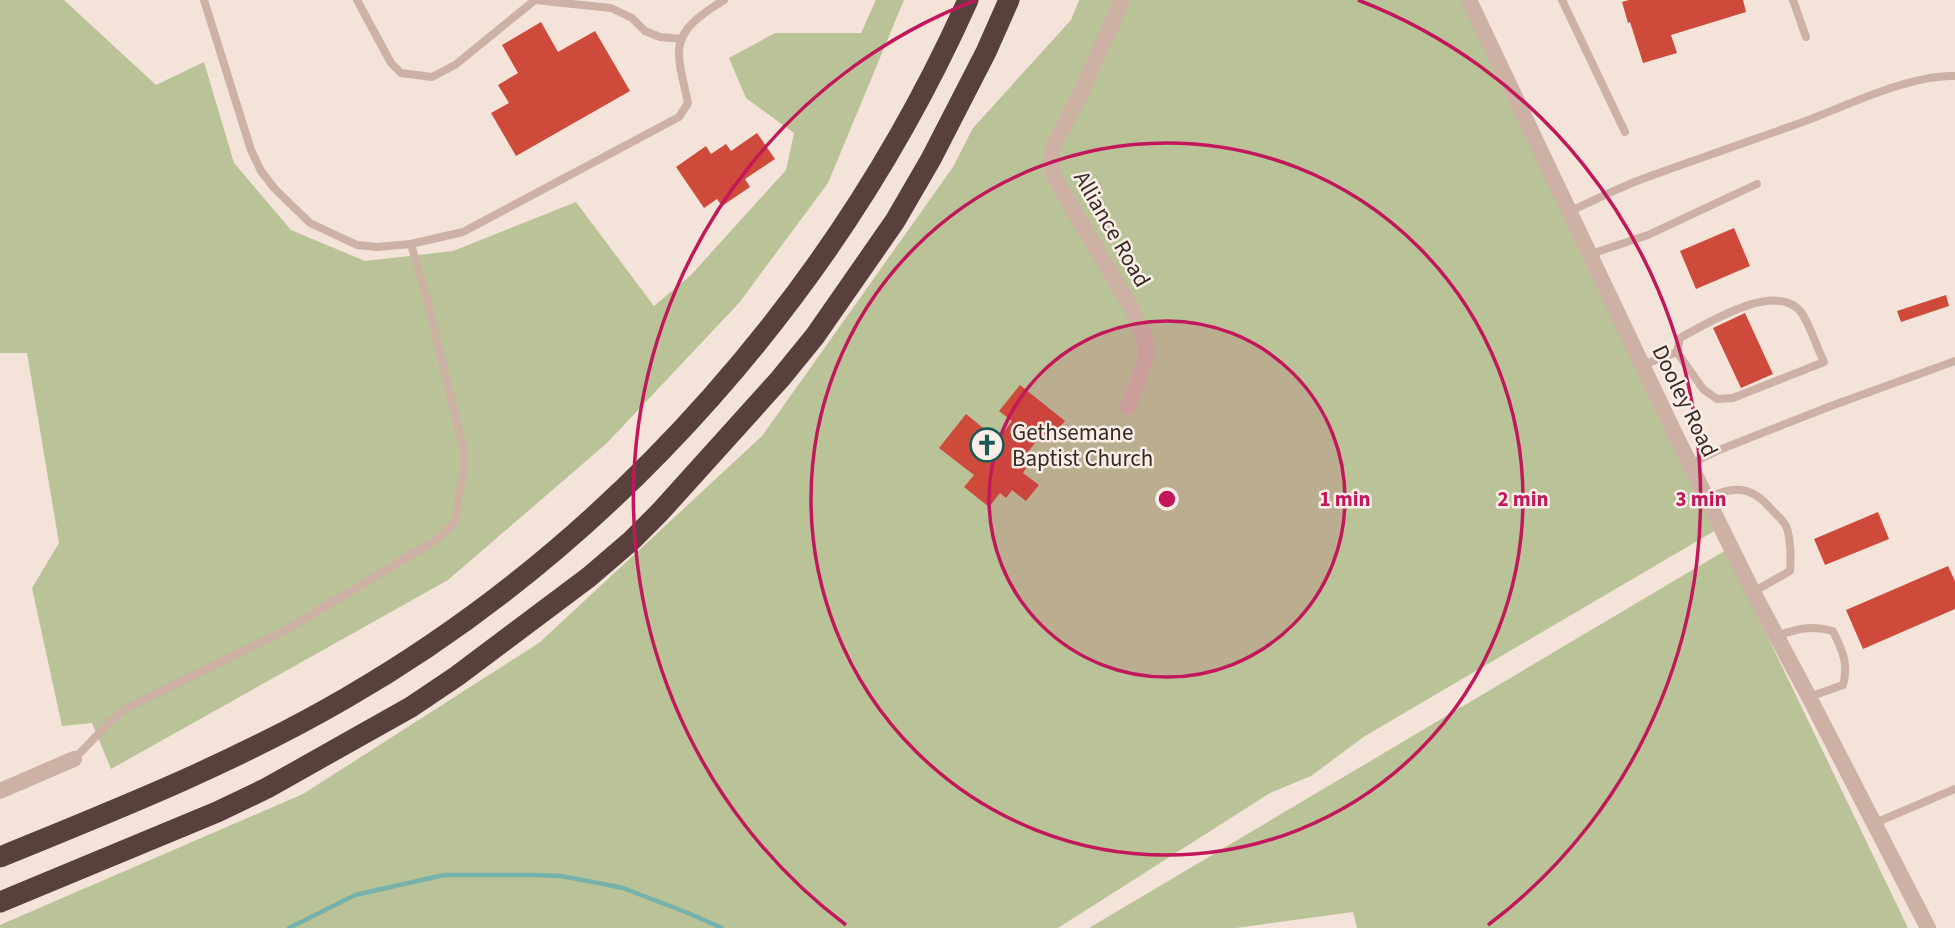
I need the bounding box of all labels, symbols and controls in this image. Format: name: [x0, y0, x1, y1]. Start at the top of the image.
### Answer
street label: Alliance Road: [1065, 165, 1159, 293]
street label: Dooley Road: [1644, 339, 1726, 463]
place label: Gethsemane Baptist Church: [1012, 416, 1153, 475]
church icon: Gethsemane Baptist Church: [968, 426, 1006, 464]
text: 1 min: [1319, 484, 1371, 514]
text: 2 min: [1497, 484, 1549, 514]
text: 3 min: [1675, 484, 1727, 514]
centre of rings: [1155, 487, 1179, 511]

